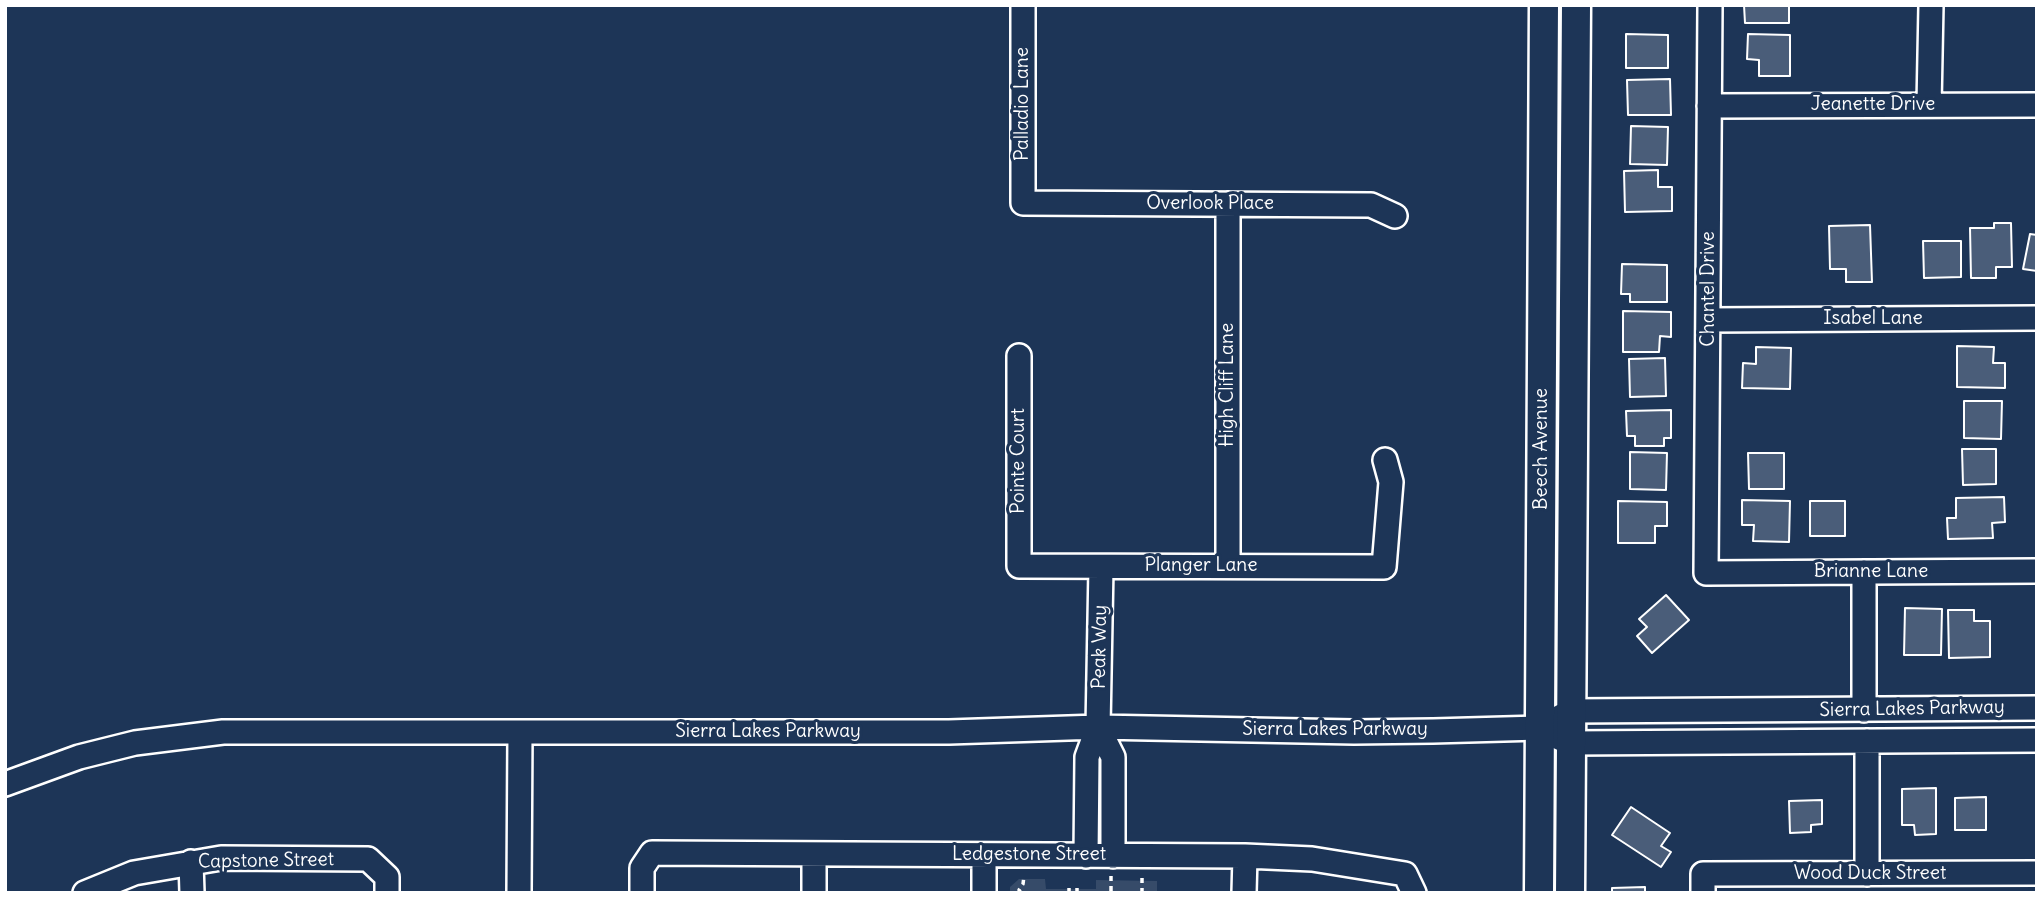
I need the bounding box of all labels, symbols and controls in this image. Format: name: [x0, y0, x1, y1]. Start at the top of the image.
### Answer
street label: Palladio Lane: [1012, 47, 1034, 161]
street label: Jeanette Drive: [1811, 94, 1935, 116]
street label: Overlook Place: [1146, 193, 1274, 215]
street label: Chantel Drive: [1698, 231, 1720, 347]
street label: Isabel Lane: [1823, 308, 1923, 330]
street label: High Cliff Lane: [1217, 323, 1239, 447]
street label: Beech Avenue: [1531, 388, 1553, 510]
street label: Pointe Court: [1008, 408, 1030, 514]
street label: Planger Lane: [1145, 555, 1257, 577]
street label: Brianne Lane: [1814, 561, 1928, 583]
street label: Peak Way: [1088, 605, 1112, 689]
street label: Sierra Lakes Parkway: [1819, 696, 2005, 722]
street label: Sierra Lakes Parkway: [1242, 719, 1428, 741]
street label: Sierra Lakes Parkway: [675, 721, 861, 743]
street label: Ledgestone Street: [952, 844, 1106, 866]
street label: Capstone Street: [198, 848, 334, 874]
street label: Wood Duck Street: [1794, 863, 1946, 885]

